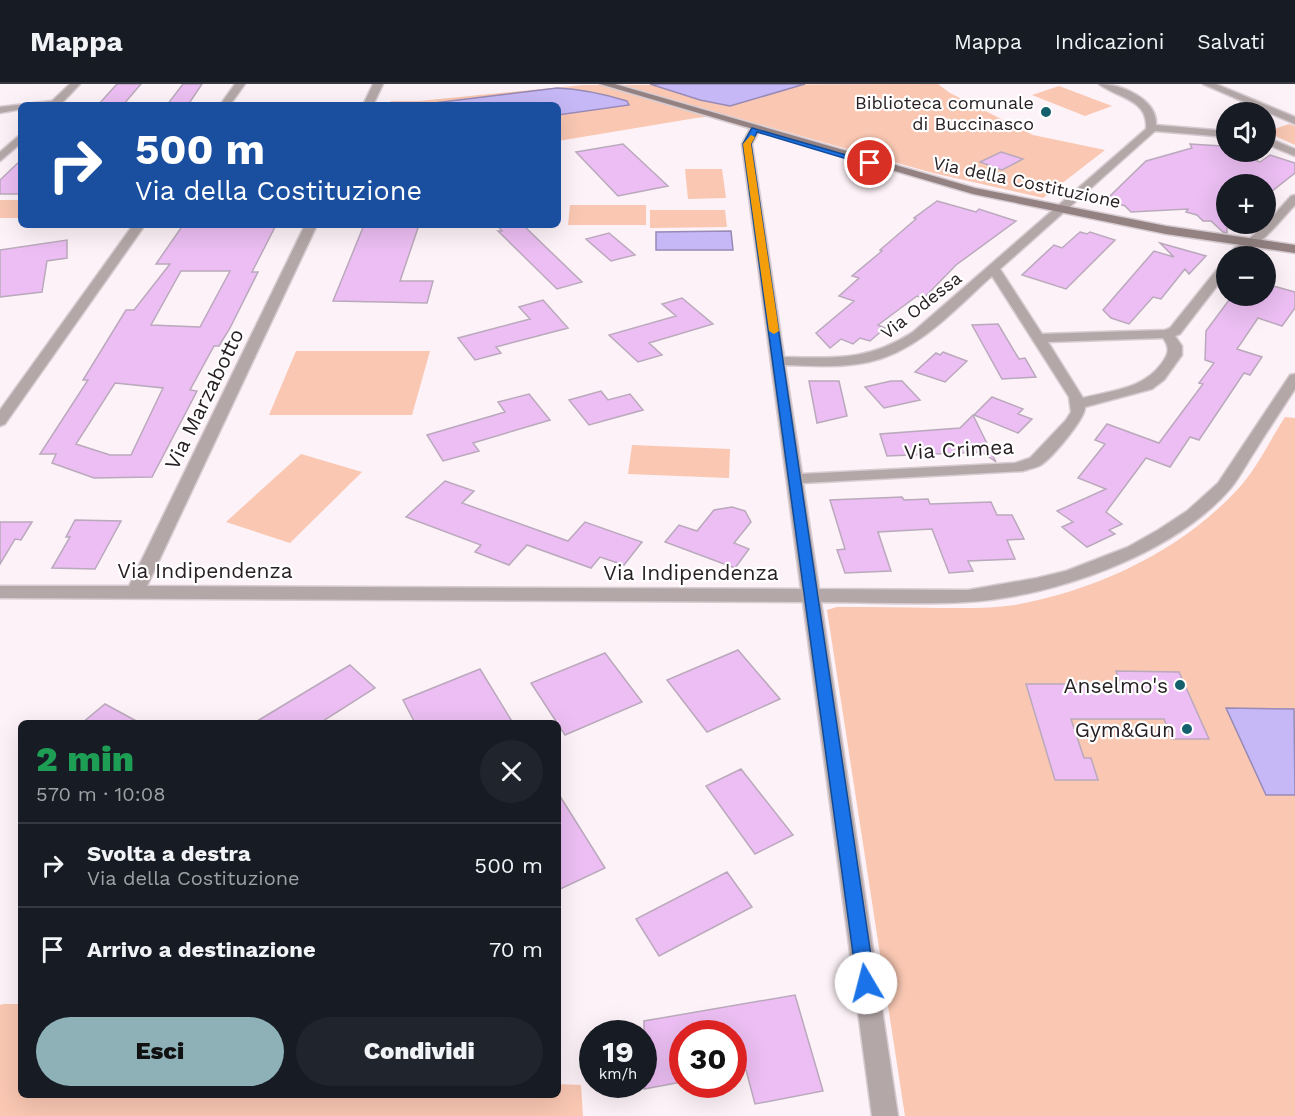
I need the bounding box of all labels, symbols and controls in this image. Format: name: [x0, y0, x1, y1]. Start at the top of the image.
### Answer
text: Mappa: [30, 25, 123, 58]
text: Mappa: [954, 29, 1022, 54]
text: Indicazioni: [1055, 29, 1164, 54]
text: Salvati: [1197, 29, 1265, 54]
place label: Biblioteca comunale di Buccinasco: [855, 92, 1034, 134]
map controls: [1216, 102, 1276, 306]
button: sound: [1216, 102, 1276, 162]
marker: Biblioteca comunale di Buccinasco: [1039, 105, 1053, 119]
text: 500 m: [135, 125, 265, 174]
icon: right: [36, 126, 114, 204]
pin: [844, 137, 895, 188]
icon: arrive: [853, 146, 886, 179]
street label: Via della Costituzione: [931, 152, 1123, 212]
button: +: [1216, 174, 1276, 234]
text: Via della Costituzione: [135, 175, 422, 207]
button: −: [1216, 246, 1276, 306]
street label: Via Odessa: [876, 267, 966, 343]
street label: Via Marzabotto: [159, 325, 249, 473]
street label: Via Crimea: [903, 434, 1015, 464]
street label: Via Indipendenza: [117, 558, 293, 583]
street label: Via Indipendenza: [603, 560, 779, 585]
place label: Anselmo's: [1064, 673, 1168, 698]
marker: Anselmo's: [1173, 678, 1187, 692]
place label: Gym&Gun: [1075, 717, 1175, 742]
marker: Gym&Gun: [1180, 722, 1194, 736]
text: 2 min: [36, 738, 134, 780]
button: close: [480, 740, 543, 803]
text: 570 m · 10:08: [36, 782, 165, 806]
text: Svolta a destra: [87, 841, 251, 866]
icon: right: [36, 849, 69, 882]
text: 500 m: [474, 853, 543, 878]
text: Via della Costituzione: [87, 866, 300, 890]
icon: arrive: [36, 933, 69, 966]
text: Arrivo a destinazione: [87, 937, 316, 962]
text: 70 m: [489, 937, 543, 962]
position arrow: [834, 951, 898, 1015]
button: Esci: [36, 1017, 284, 1086]
button: Condividi: [296, 1017, 543, 1086]
speed limit sign: 30: [669, 1020, 747, 1098]
text: 19: [602, 1034, 634, 1069]
text: km/h: [599, 1065, 637, 1083]

